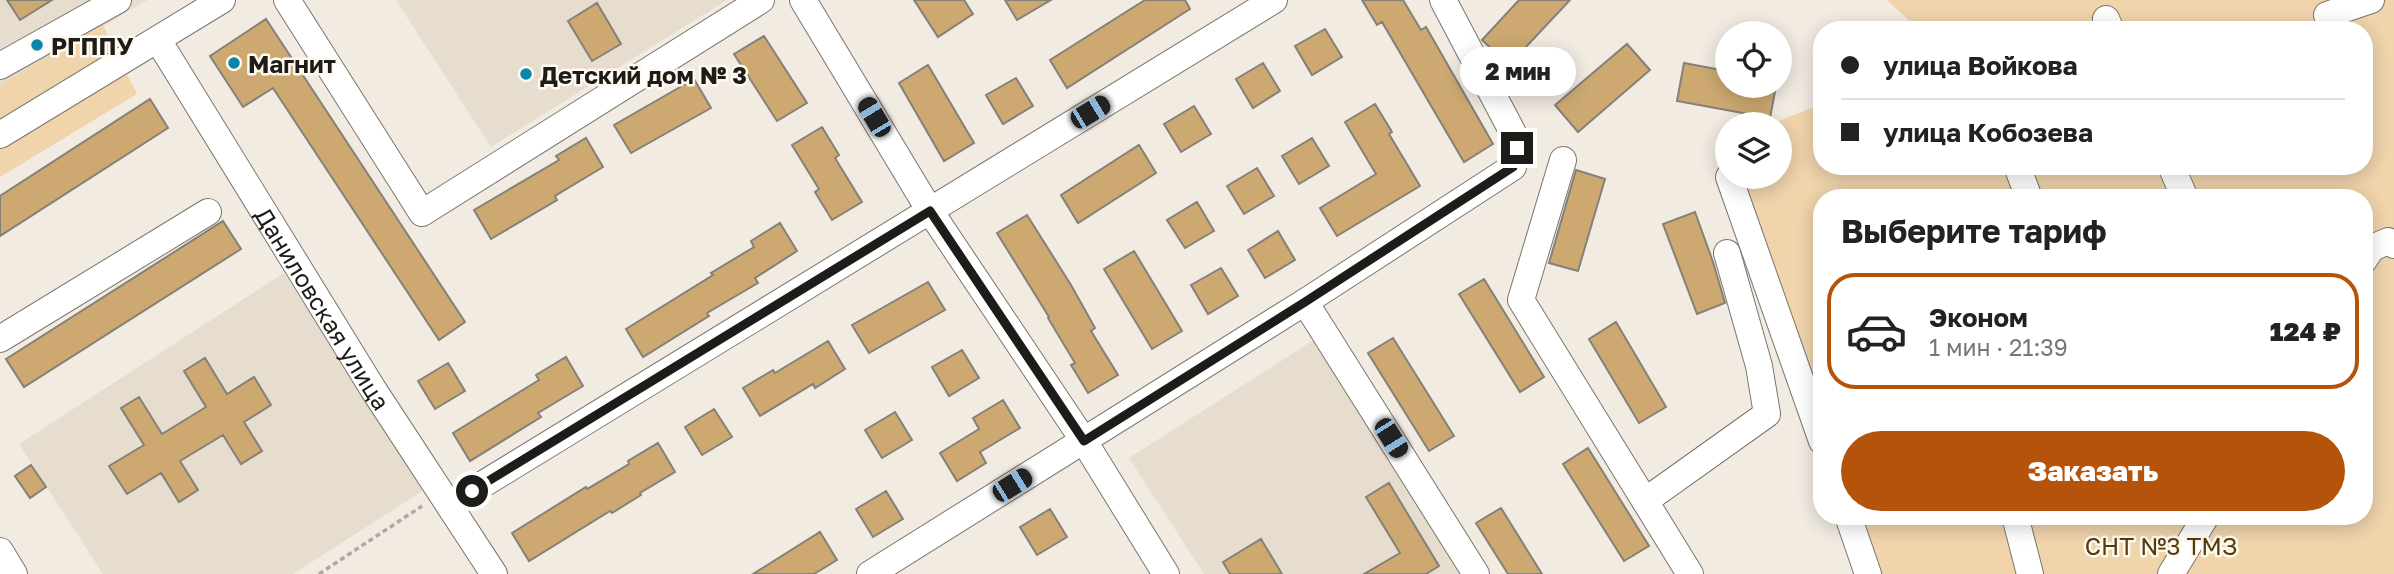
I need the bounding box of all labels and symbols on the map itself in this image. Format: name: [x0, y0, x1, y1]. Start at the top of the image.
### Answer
place label: РГППУ: [51, 31, 134, 60]
marker: РГППУ: [29, 37, 45, 53]
callout: 2 мин: [1459, 46, 1575, 96]
place label: Магнит: [248, 49, 336, 78]
marker: Магнит: [226, 55, 242, 71]
place label: Детский дом № 3: [540, 60, 747, 89]
marker: Детский дом № 3: [518, 66, 534, 82]
car: [1067, 92, 1114, 132]
car: [855, 94, 894, 140]
route end: [1501, 132, 1533, 164]
street label: Даниловская улица: [250, 202, 397, 415]
car: [1371, 415, 1412, 461]
car: [989, 465, 1036, 505]
route start: [456, 475, 488, 507]
park label: СНТ №3 ТМЗ: [2085, 531, 2237, 560]

